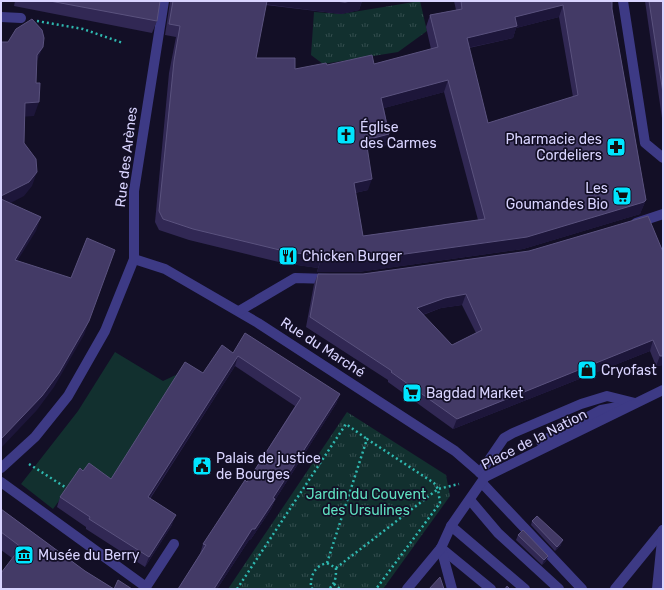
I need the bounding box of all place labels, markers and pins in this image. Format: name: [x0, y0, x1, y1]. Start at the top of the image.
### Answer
place label: Église des Carmes: [360, 118, 437, 152]
church icon: Église des Carmes: [335, 124, 357, 146]
place label: Pharmacie des Cordeliers: [506, 131, 602, 164]
pharmacy icon: Pharmacie des Cordeliers: [605, 136, 627, 158]
place label: Les Goumandes Bio: [506, 180, 608, 213]
supermarket icon: Les Goumandes Bio: [611, 185, 633, 207]
restaurant icon: Chicken Burger: [277, 245, 299, 267]
place label: Chicken Burger: [302, 248, 403, 265]
shop icon: Cryofast: [576, 359, 598, 381]
place label: Cryofast: [601, 362, 657, 379]
supermarket icon: Bagdad Market: [401, 382, 423, 404]
place label: Bagdad Market: [426, 385, 524, 402]
place label: Palais de justice de Bourges: [216, 450, 321, 483]
public building icon: Palais de justice de Bourges: [191, 455, 213, 477]
museum icon: Musée du Berry: [13, 544, 35, 566]
place label: Musée du Berry: [38, 547, 140, 564]

